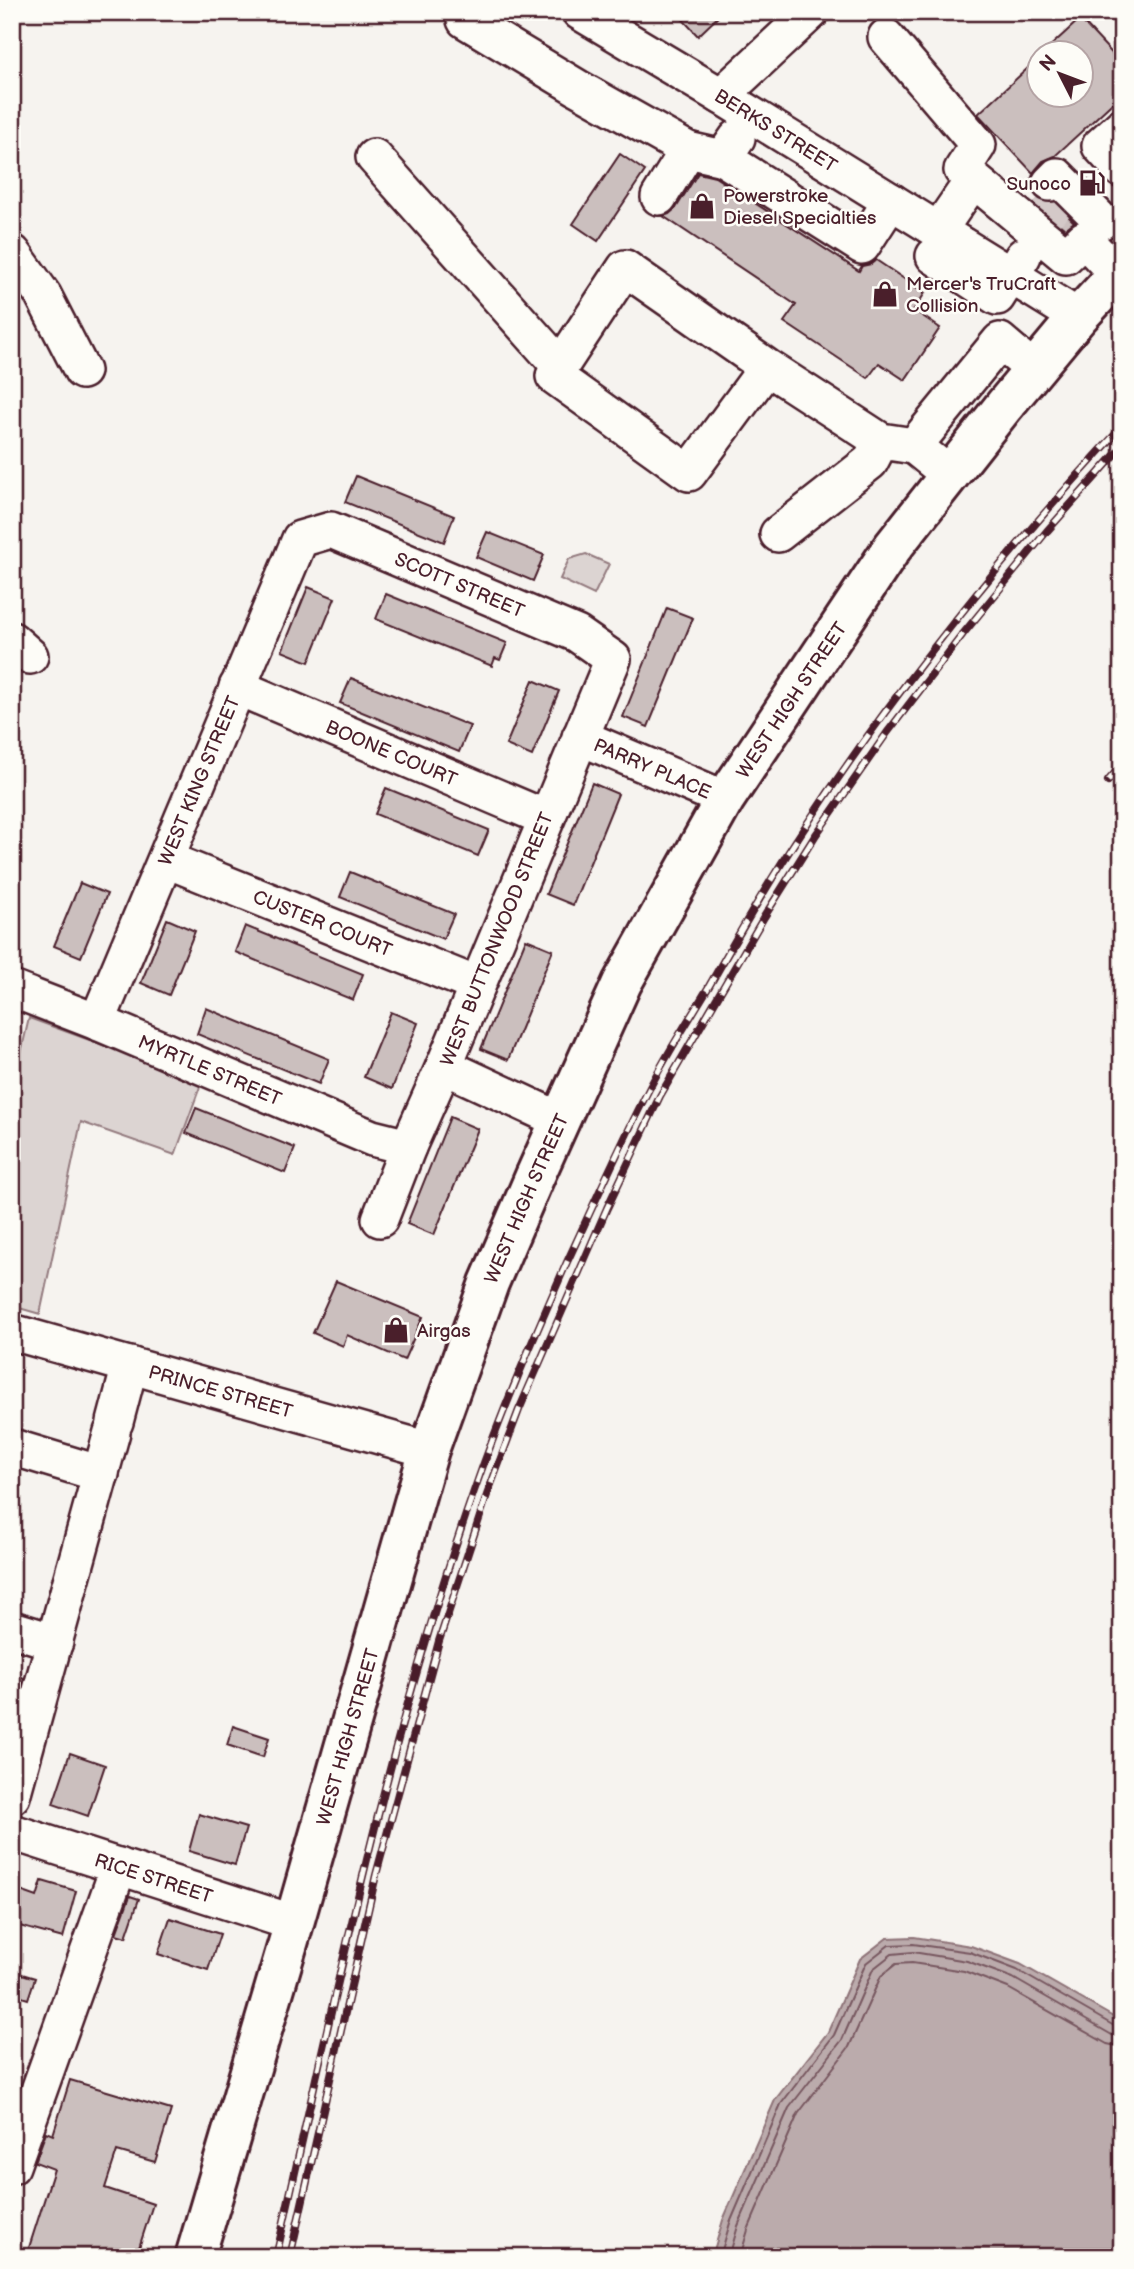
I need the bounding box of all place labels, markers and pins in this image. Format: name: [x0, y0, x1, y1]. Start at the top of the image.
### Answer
fuel station icon: Sunoco: [1077, 168, 1107, 198]
place label: Sunoco: [1007, 173, 1071, 196]
place label: Powerstroke Diesel Specialties: [723, 185, 877, 230]
shop icon: Powerstroke Diesel Specialties: [687, 191, 717, 221]
place label: Mercer's TruCraft Collision: [906, 273, 1056, 318]
shop icon: Mercer's TruCraft Collision: [870, 279, 900, 309]
shop icon: Airgas: [381, 1315, 411, 1345]
place label: Airgas: [417, 1320, 471, 1343]

